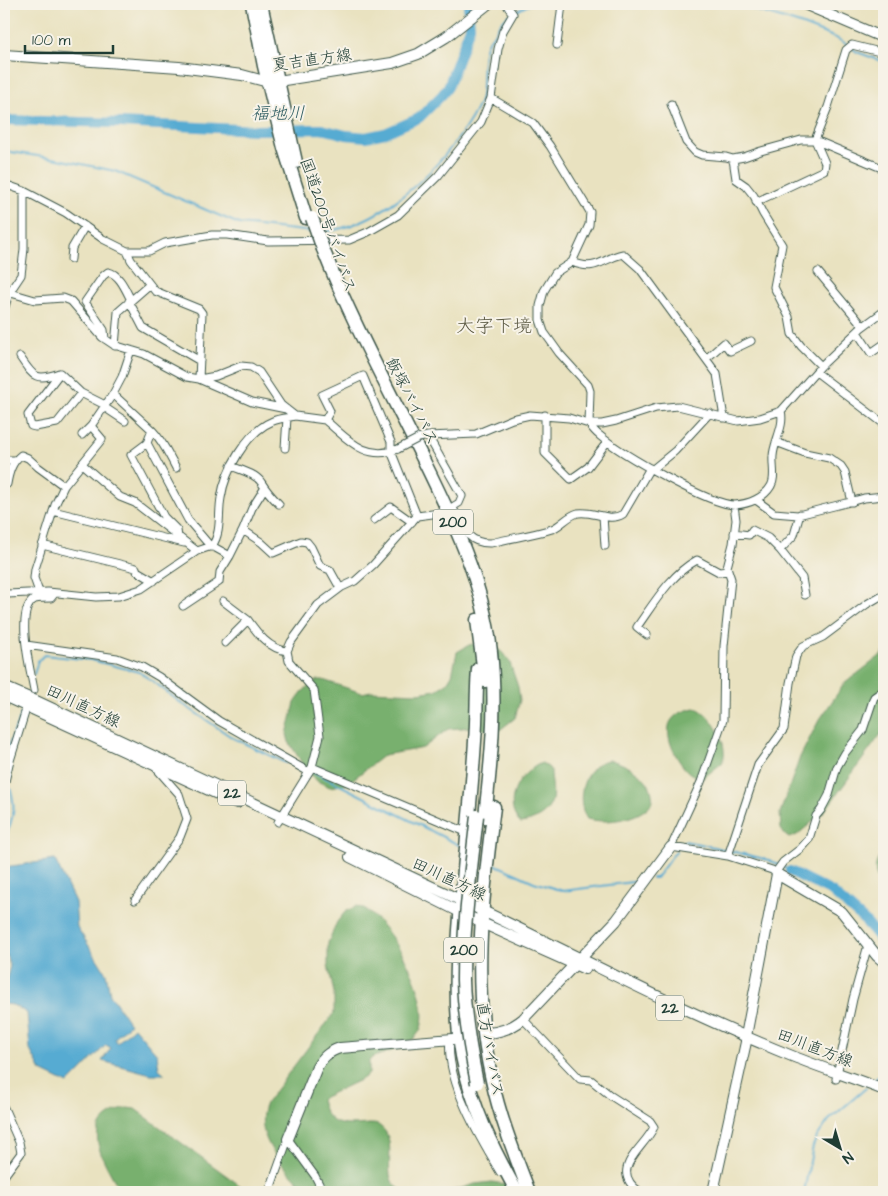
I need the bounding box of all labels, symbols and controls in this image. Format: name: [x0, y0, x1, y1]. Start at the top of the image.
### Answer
scale bar: [25, 22, 112, 54]
text: 100 m: [32, 30, 71, 51]
street label: 夏吉直方線: [271, 44, 353, 76]
water label: 福地川: [251, 101, 305, 126]
street label: 国道200号バイパス: [295, 155, 361, 295]
district label: 大字下境: [456, 313, 532, 340]
street label: 飯塚バイパス: [380, 353, 444, 449]
road number: 200: [433, 510, 473, 534]
street label: 田川直方線: [42, 679, 124, 733]
road number: 22: [218, 780, 246, 806]
street label: 田川直方線: [408, 852, 490, 906]
road number: 200: [444, 938, 484, 962]
road number: 22: [656, 996, 684, 1020]
street label: 直方バイパス: [471, 1000, 509, 1098]
street label: 田川直方線: [774, 1023, 856, 1073]
north arrow: [816, 1124, 866, 1174]
text: N: [838, 1147, 857, 1168]

